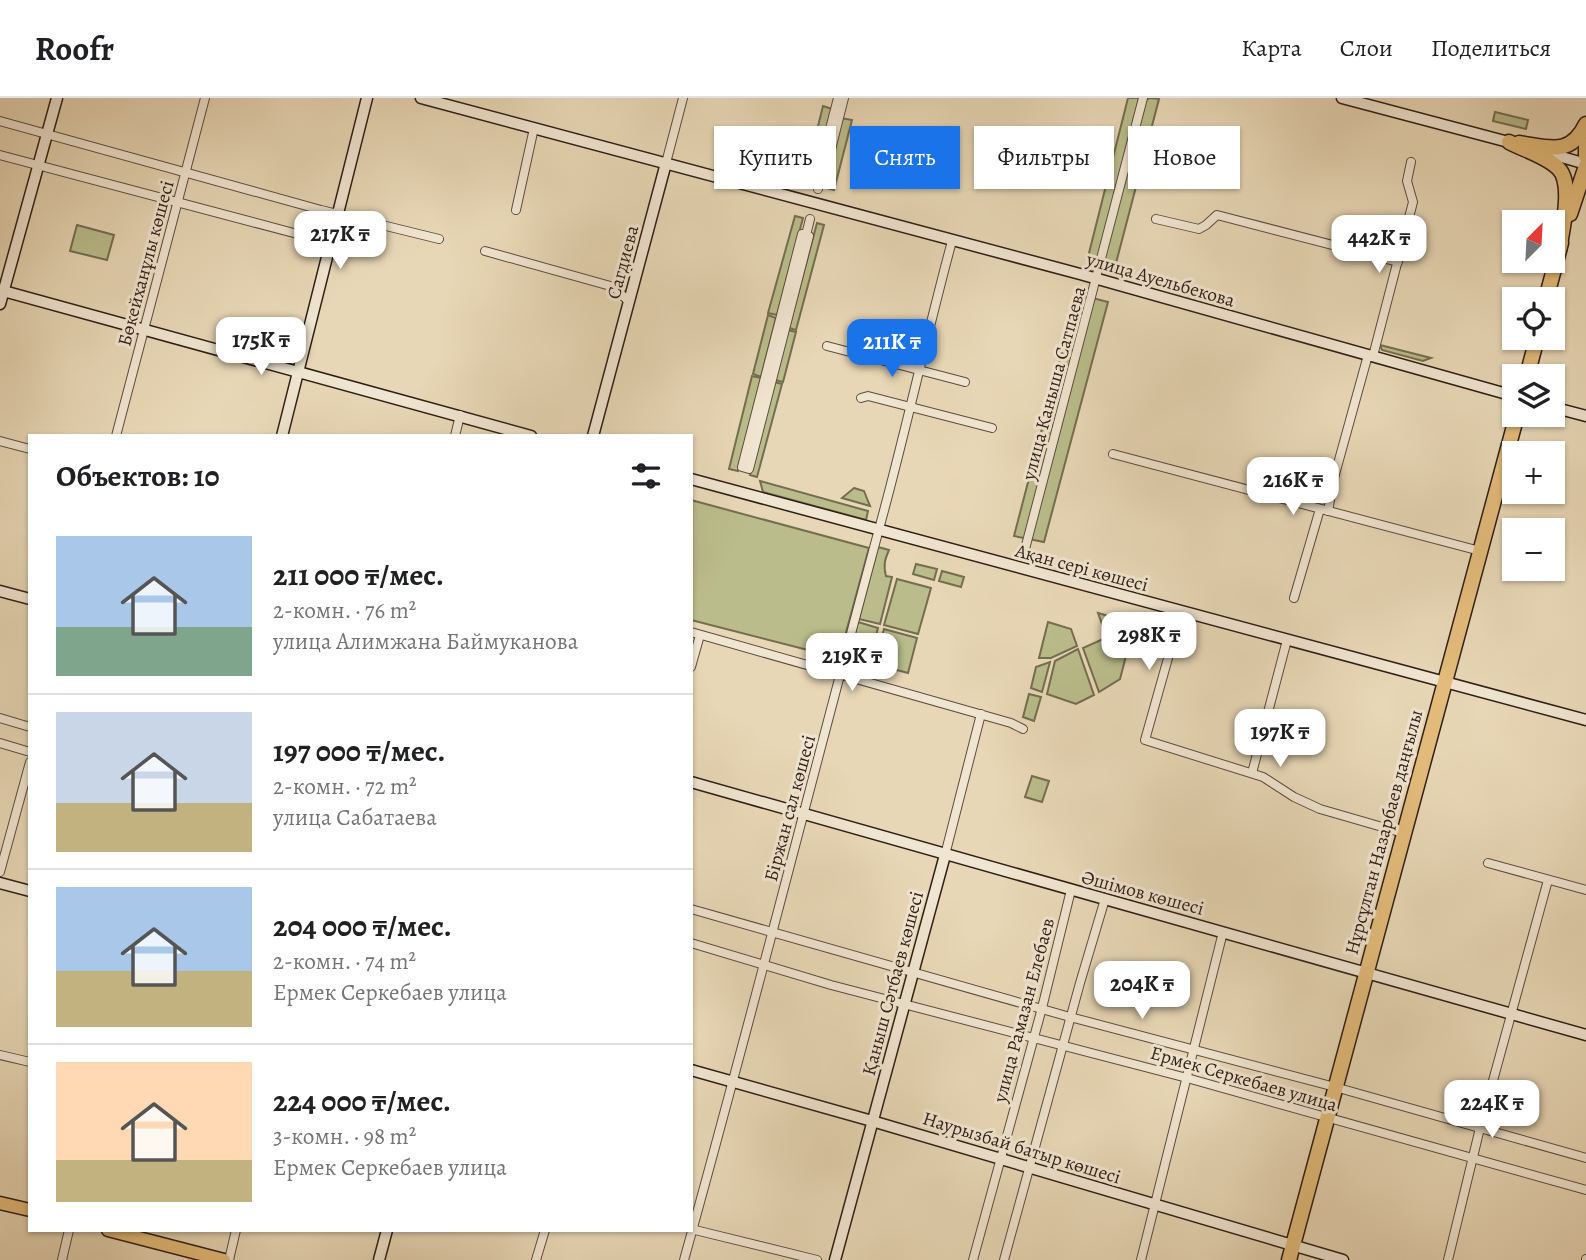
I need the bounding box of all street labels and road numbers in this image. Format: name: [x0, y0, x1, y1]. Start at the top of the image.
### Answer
street label: Бөкейханұлы көшесі: [111, 178, 181, 349]
street label: Сагдиева: [601, 222, 645, 302]
street label: улица Ауельбекова: [1083, 246, 1238, 314]
street label: улица Каныша Сатпаева: [1015, 283, 1092, 484]
street label: Ақан сері көшесі: [1011, 537, 1151, 598]
street label: Нұрсұлтан Назарбаев даңғылы: [1339, 707, 1429, 958]
street label: Біржан сал көшесі: [758, 732, 822, 884]
street label: Әшімов көшесі: [1079, 864, 1207, 922]
street label: Қаныш Сәтбаев көшесі: [856, 888, 930, 1078]
street label: улица Рамазан Елебаев: [987, 915, 1061, 1106]
street label: Ермек Серкебаев улица: [1147, 1040, 1340, 1118]
street label: Наурызбай батыр көшесі: [919, 1105, 1124, 1190]

